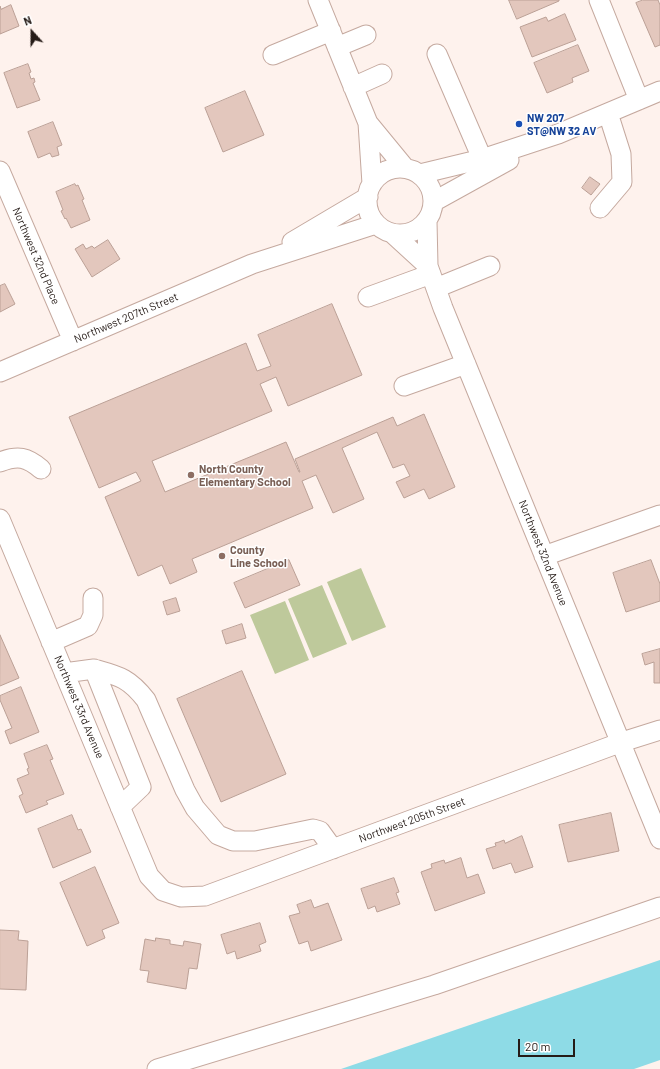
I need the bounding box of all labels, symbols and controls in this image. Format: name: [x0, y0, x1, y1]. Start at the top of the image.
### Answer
north arrow: [12, 12, 52, 52]
text: N: [22, 13, 33, 28]
place label: NW 207 ST@NW 32 AV: [527, 111, 596, 137]
marker: NW 207 ST@NW 32 AV: [514, 119, 524, 129]
street label: Northwest 32nd Place: [10, 205, 62, 307]
street label: Northwest 207th Street: [72, 290, 180, 346]
place label: North County Elementary School: [199, 462, 291, 488]
marker: North County Elementary School: [186, 470, 196, 480]
street label: Northwest 32nd Avenue: [516, 498, 570, 608]
place label: County Line School: [230, 543, 287, 569]
marker: County Line School: [217, 551, 227, 561]
street label: Northwest 33rd Avenue: [51, 653, 107, 761]
street label: Northwest 205th Street: [357, 795, 467, 845]
scale bar: [520, 1031, 577, 1057]
text: 20 m: [525, 1039, 551, 1053]

